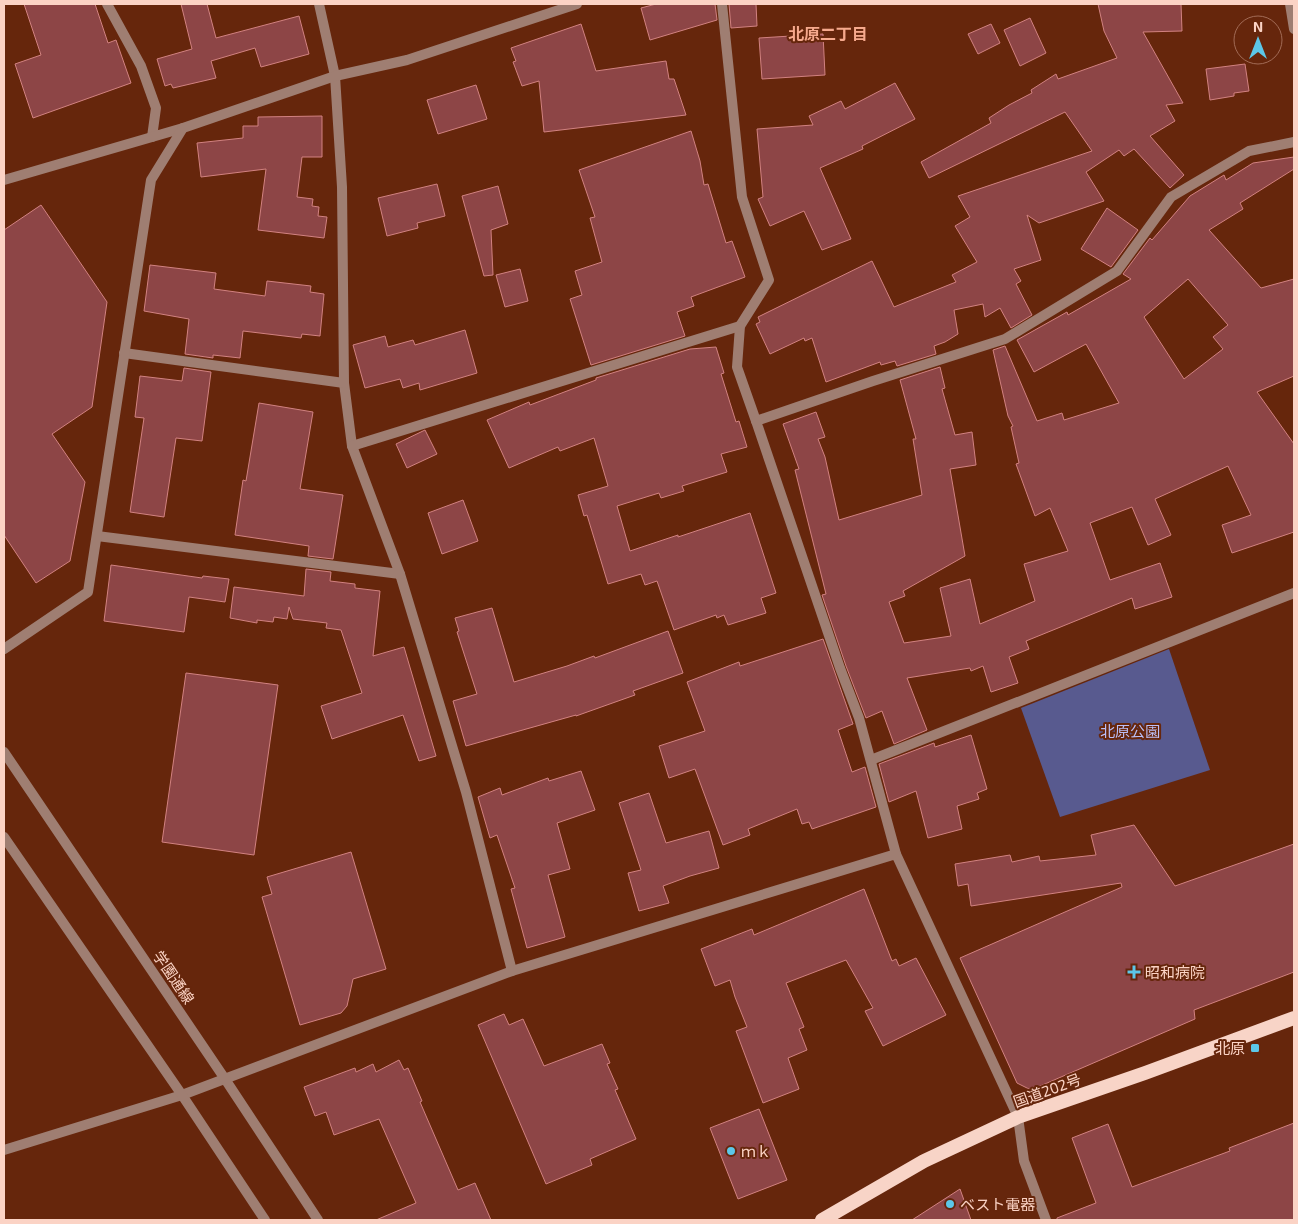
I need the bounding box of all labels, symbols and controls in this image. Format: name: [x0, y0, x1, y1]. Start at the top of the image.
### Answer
north arrow: [1233, 15, 1283, 65]
text: N: [1253, 18, 1263, 35]
district label: 北原二丁目: [788, 24, 868, 43]
park label: 北原公園: [1100, 722, 1160, 740]
street label: 学園通線: [150, 947, 198, 1007]
place label: 昭和病院: [1145, 963, 1205, 981]
marker: 昭和病院: [1127, 965, 1141, 979]
place label: 北原: [1215, 1039, 1245, 1057]
marker: 北原: [1249, 1042, 1261, 1054]
street label: 国道202号: [1011, 1069, 1083, 1111]
place label: ｍｋ: [741, 1142, 771, 1160]
marker: ｍｋ: [725, 1145, 737, 1157]
place label: ベスト電器: [960, 1195, 1035, 1213]
marker: ベスト電器: [944, 1198, 956, 1210]

